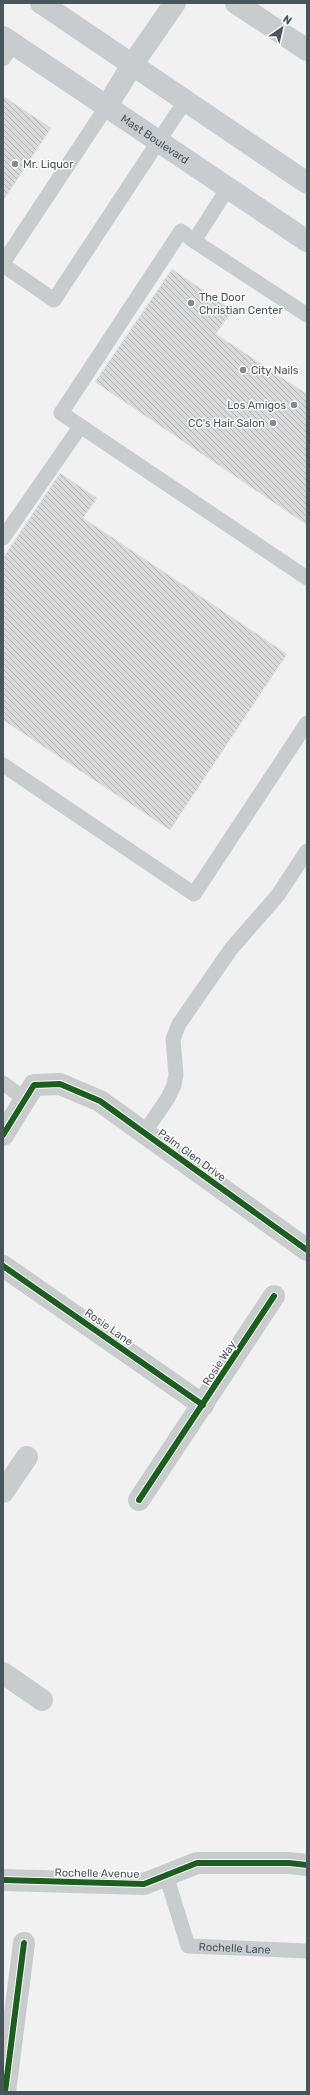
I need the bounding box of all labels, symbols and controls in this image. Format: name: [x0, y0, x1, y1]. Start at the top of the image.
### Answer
north arrow: [262, 8, 302, 48]
text: N: [280, 13, 294, 28]
street label: Mast Boulevard: [118, 112, 191, 167]
place label: Mr. Liquor: [23, 158, 74, 171]
marker: Mr. Liquor: [10, 159, 20, 169]
place label: The Door Christian Center: [199, 291, 283, 317]
marker: The Door Christian Center: [186, 298, 196, 308]
place label: City Nails: [251, 364, 299, 377]
marker: City Nails: [238, 365, 248, 375]
place label: Los Amigos: [227, 399, 286, 412]
marker: Los Amigos: [289, 400, 299, 410]
place label: CC's Hair Salon: [188, 417, 265, 430]
marker: CC's Hair Salon: [268, 418, 278, 428]
street label: Palm Glen Drive: [155, 1127, 228, 1184]
street label: Rosie Lane: [82, 1306, 135, 1349]
street label: Rosie Way: [200, 1338, 239, 1388]
street label: Rochelle Avenue: [54, 1866, 140, 1881]
street label: Rochelle Lane: [198, 1940, 271, 1956]

